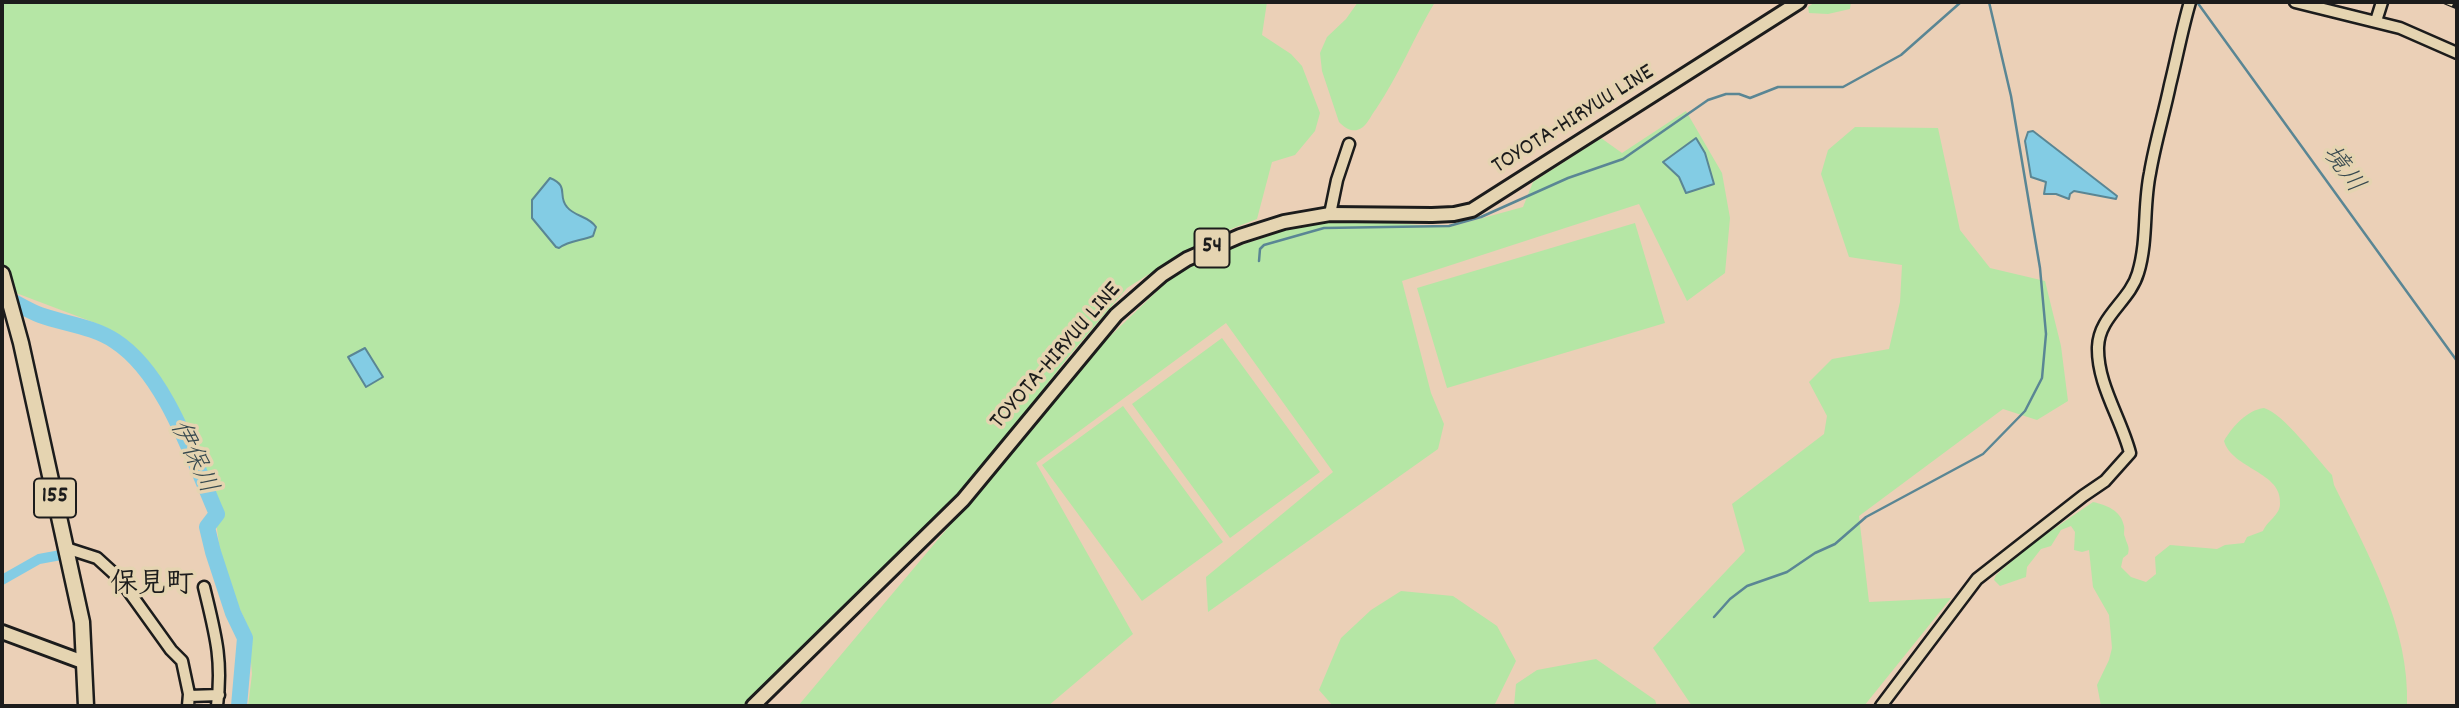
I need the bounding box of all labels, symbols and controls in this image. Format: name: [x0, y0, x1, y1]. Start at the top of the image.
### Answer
street label: TOYOTA-HIRYUU LINE: [1488, 60, 1660, 182]
water label: 境川: [2313, 141, 2369, 201]
road number: 54: [1194, 229, 1230, 268]
street label: TOYOTA-HIRYUU LINE: [985, 277, 1129, 437]
water label: 伊保川: [160, 416, 222, 500]
road number: 155: [34, 478, 76, 518]
district label: 保見町: [110, 570, 194, 604]

